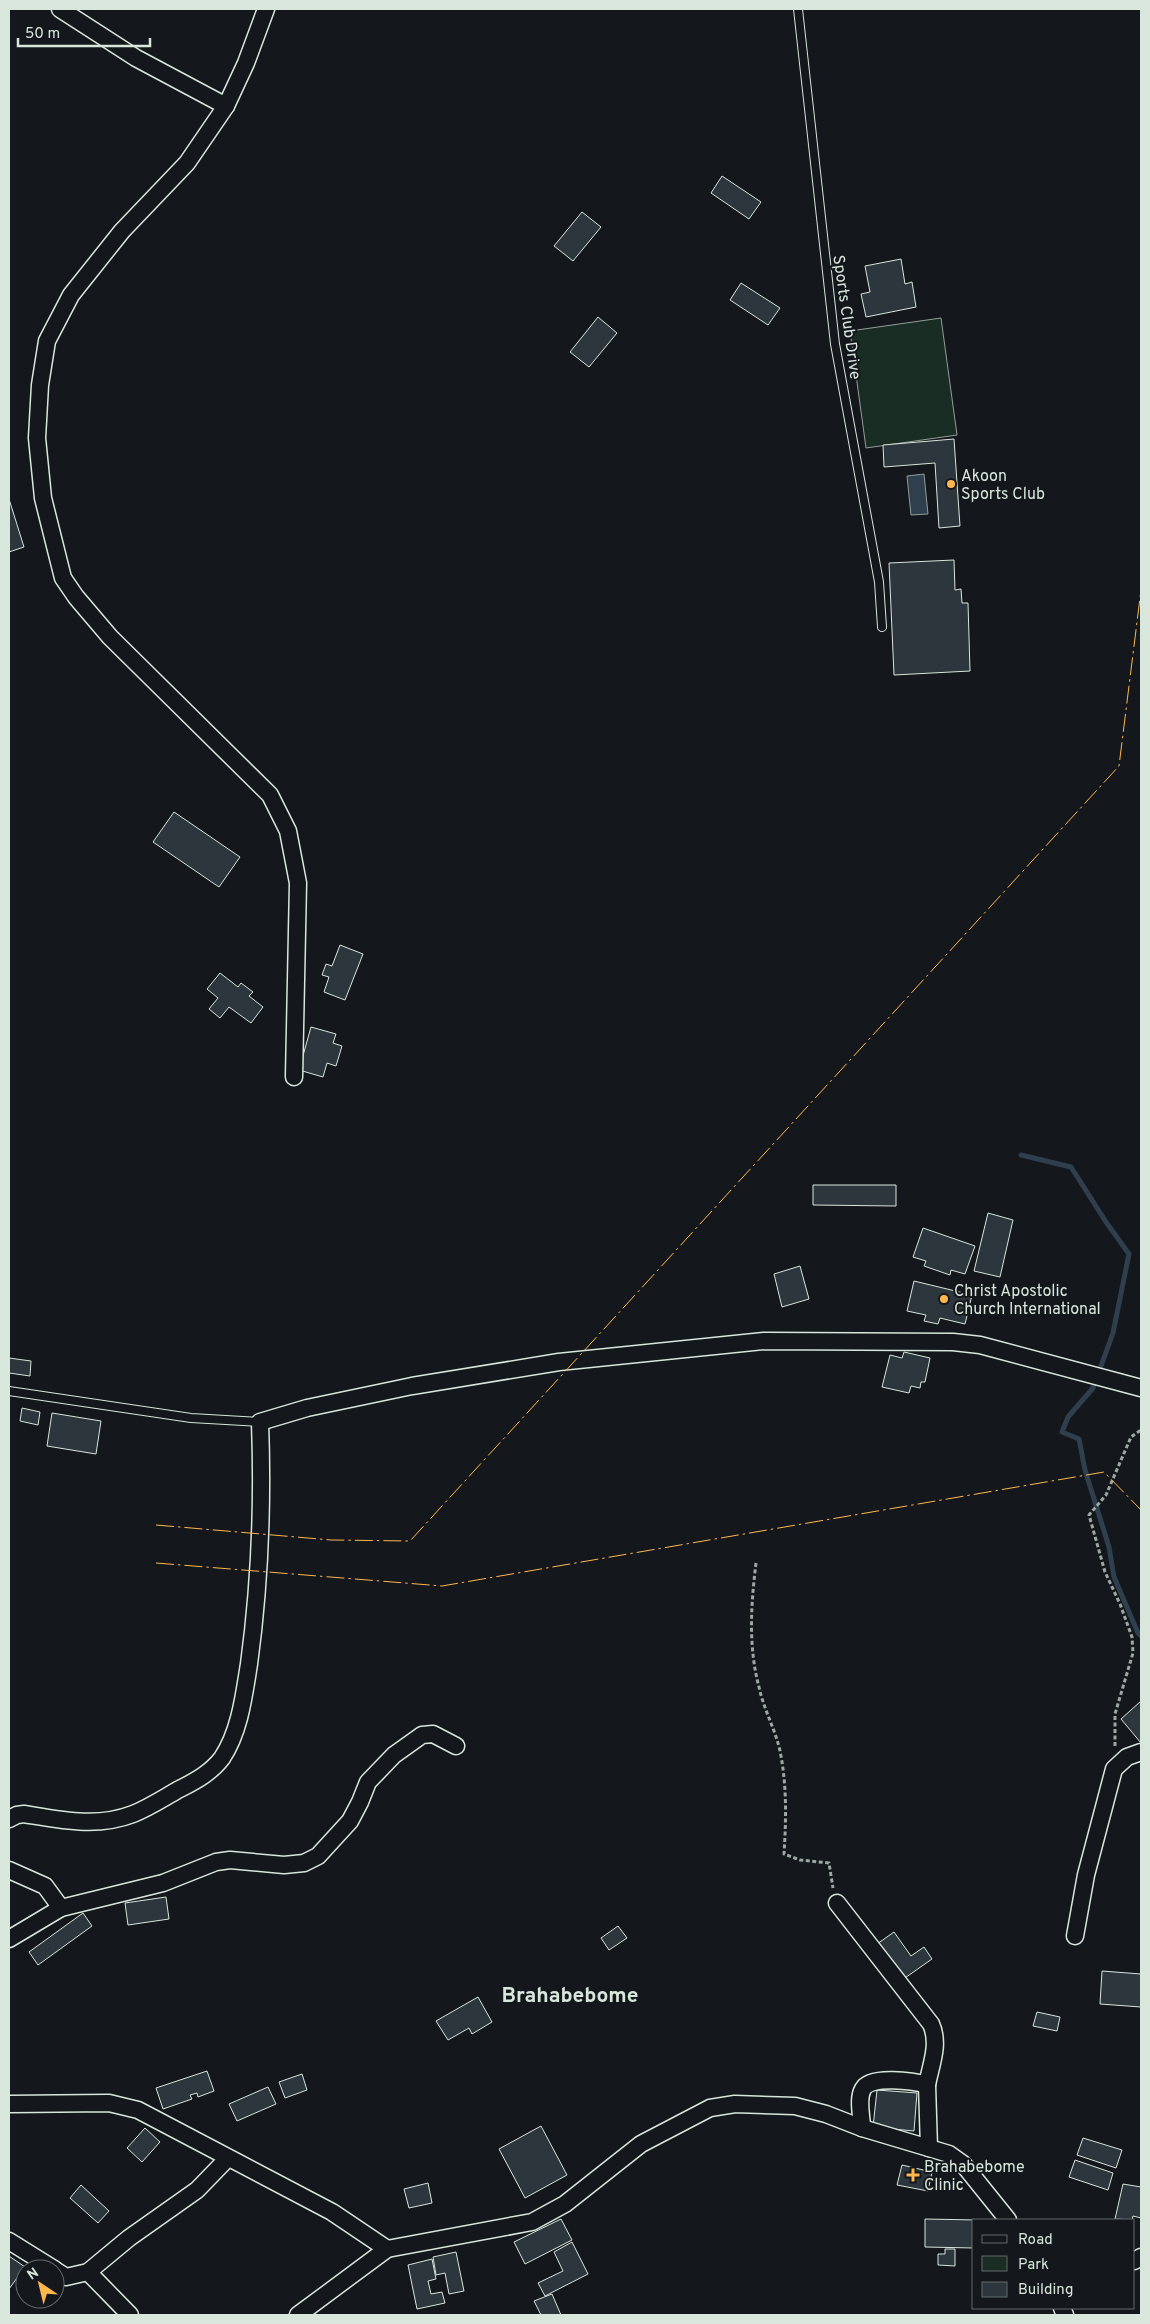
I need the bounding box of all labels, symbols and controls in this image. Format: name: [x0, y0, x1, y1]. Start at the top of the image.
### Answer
scale bar: [18, 15, 150, 47]
text: 50 m: [25, 25, 60, 44]
street label: Sports Club Drive: [827, 254, 865, 381]
place label: Akoon Sports Club: [961, 467, 1045, 505]
marker: Akoon Sports Club: [945, 478, 957, 490]
place label: Christ Apostolic Church International: [954, 1282, 1101, 1320]
marker: Christ Apostolic Church International: [938, 1293, 950, 1305]
district label: Brahabebome: [502, 1983, 638, 2010]
place label: Brahabebome Clinic: [924, 2158, 1025, 2196]
marker: Brahabebome Clinic: [906, 2168, 920, 2182]
legend: [972, 2219, 1135, 2309]
text: Road: [1018, 2231, 1053, 2250]
text: Park: [1018, 2256, 1049, 2275]
north arrow: [15, 2259, 65, 2309]
text: N: [24, 2265, 42, 2284]
text: Building: [1018, 2281, 1073, 2300]

